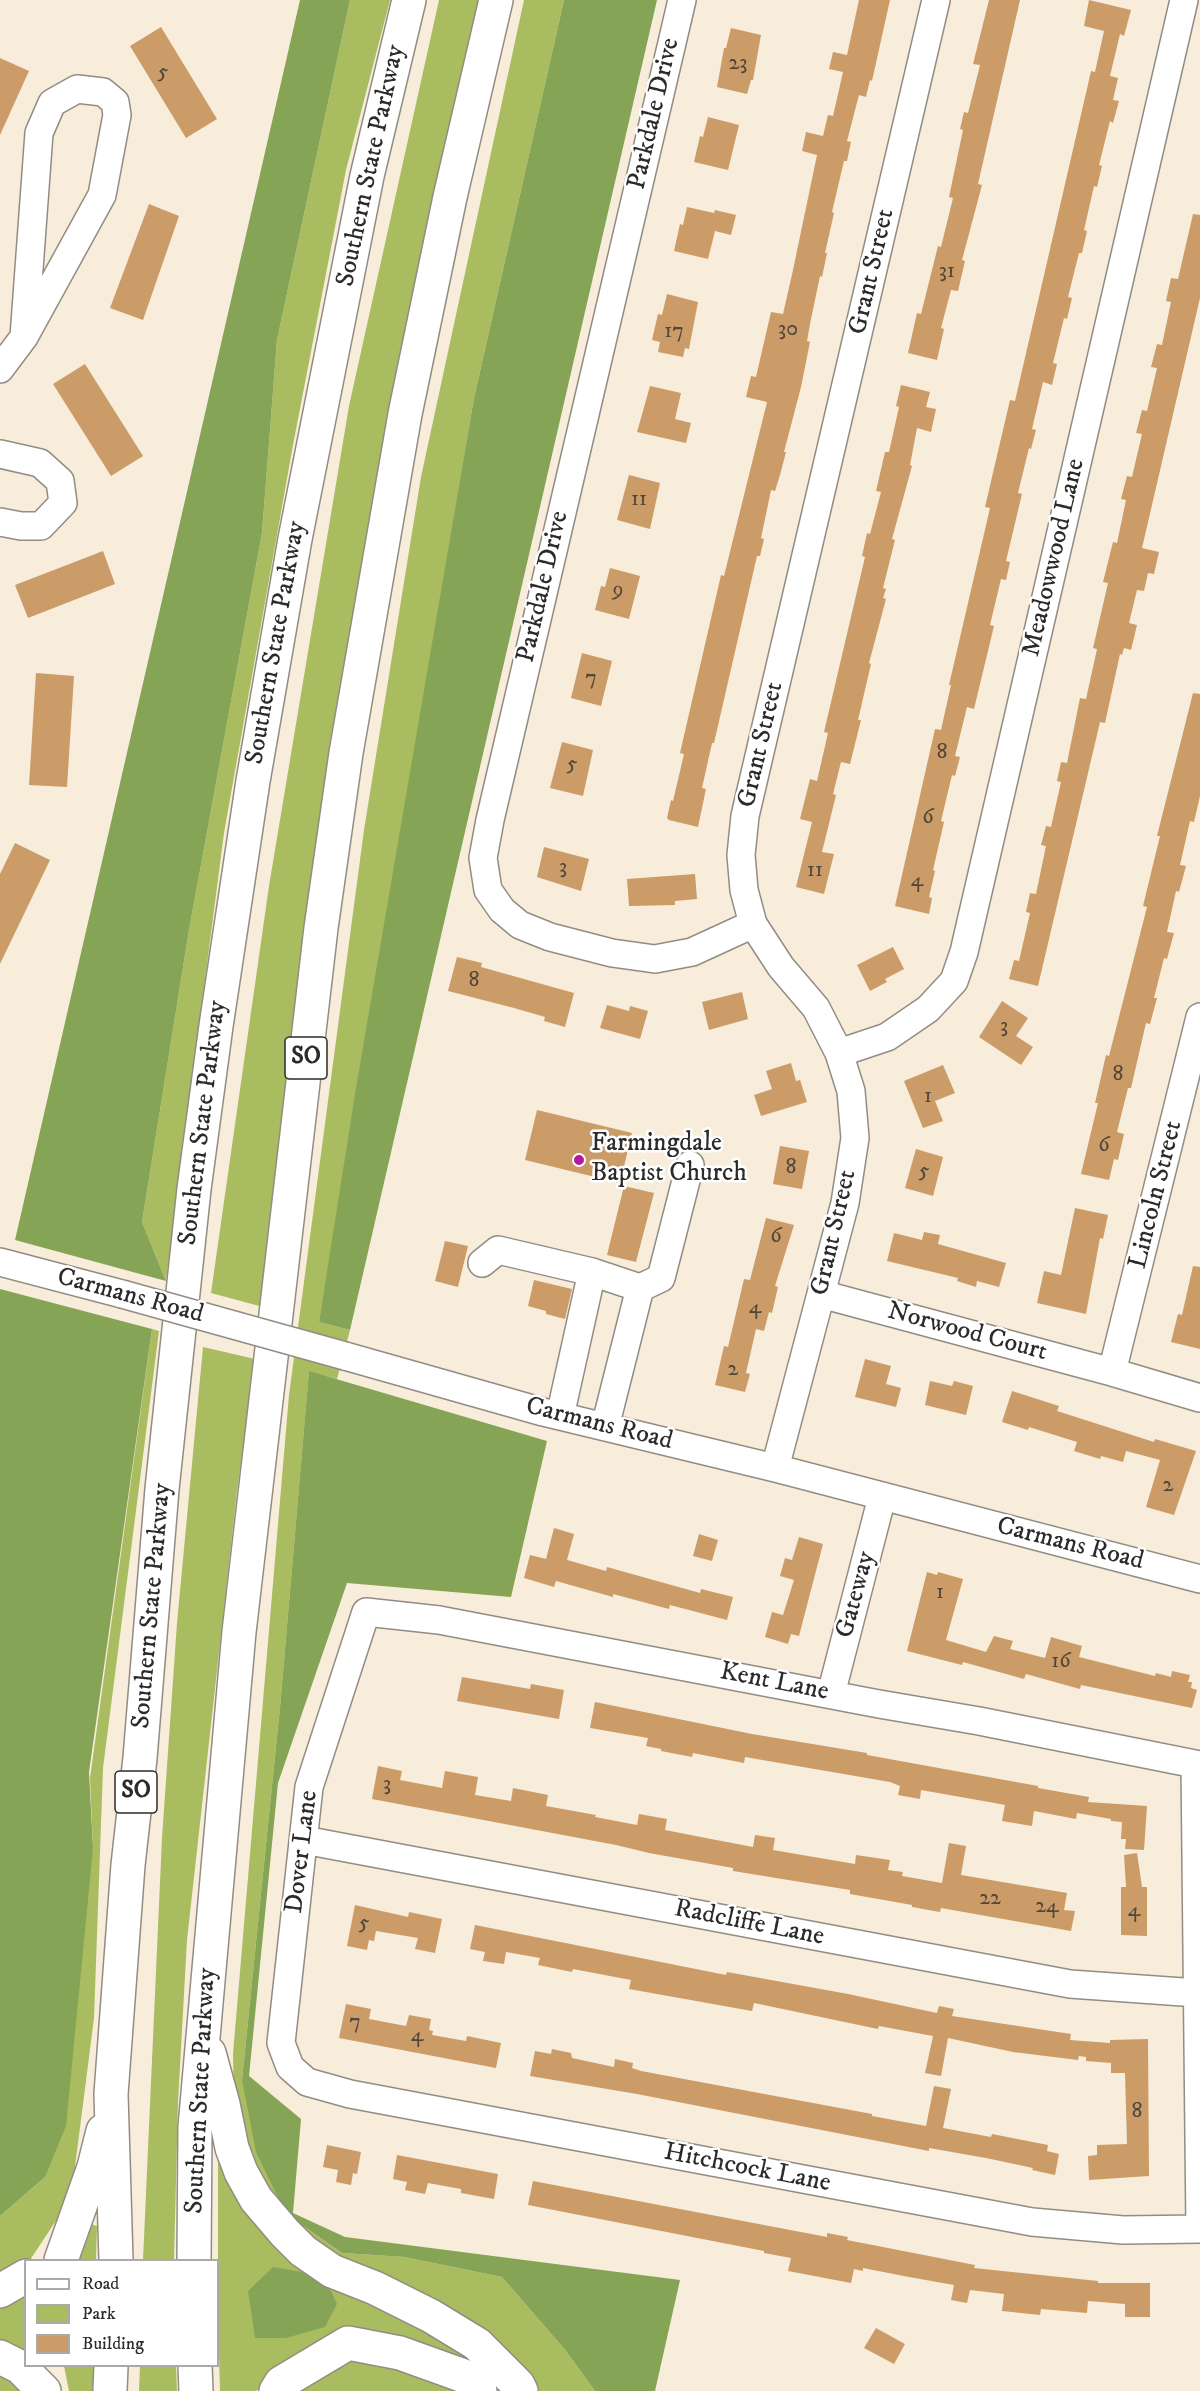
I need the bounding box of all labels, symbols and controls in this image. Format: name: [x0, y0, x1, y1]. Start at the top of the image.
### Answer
street label: Parkdale Drive: [622, 35, 688, 193]
street label: Southern State Parkway: [331, 42, 413, 290]
house number: 23: [728, 51, 748, 77]
house number: 5: [158, 60, 168, 86]
street label: Grant Street: [843, 206, 903, 338]
house number: 31: [939, 259, 955, 285]
house number: 30: [778, 317, 798, 343]
house number: 17: [664, 319, 684, 345]
street label: Meadowwood Lane: [1017, 456, 1093, 660]
house number: 11: [631, 487, 647, 513]
street label: Parkdale Drive: [511, 508, 577, 666]
street label: Southern State Parkway: [240, 519, 314, 767]
house number: 9: [613, 578, 623, 604]
house number: 7: [585, 666, 597, 692]
street label: Grant Street: [732, 679, 792, 811]
house number: 8: [936, 740, 948, 766]
house number: 5: [567, 752, 577, 778]
house number: 6: [922, 805, 934, 831]
house number: 3: [559, 855, 567, 881]
house number: 11: [807, 858, 823, 884]
house number: 4: [911, 868, 923, 894]
house number: 8: [468, 968, 480, 994]
street label: Southern State Parkway: [174, 999, 234, 1247]
house number: 3: [1000, 1014, 1008, 1040]
road number: SO: [285, 1037, 327, 1079]
house number: 8: [1112, 1062, 1124, 1088]
house number: 1: [924, 1084, 932, 1110]
street label: Lincoln Street: [1124, 1118, 1190, 1272]
place label: Farmingdale Baptist Church: [591, 1129, 747, 1190]
house number: 6: [1098, 1133, 1110, 1159]
marker: Farmingdale Baptist Church: [572, 1153, 586, 1167]
house number: 8: [785, 1155, 797, 1181]
house number: 5: [919, 1159, 929, 1185]
street label: Grant Street: [805, 1167, 865, 1299]
house number: 6: [770, 1224, 782, 1250]
street label: Carmans Road: [53, 1262, 207, 1332]
house number: 4: [749, 1295, 761, 1321]
street label: Norwood Court: [884, 1297, 1050, 1369]
house number: 2: [728, 1357, 738, 1383]
street label: Carmans Road: [522, 1392, 676, 1458]
house number: 2: [1163, 1473, 1173, 1499]
street label: Southern State Parkway: [127, 1482, 179, 1730]
street label: Carmans Road: [993, 1512, 1147, 1578]
street label: Gateway: [831, 1548, 883, 1642]
house number: 1: [936, 1580, 944, 1606]
house number: 16: [1051, 1649, 1071, 1675]
street label: Kent Lane: [717, 1657, 831, 1709]
road number: SO: [115, 1771, 157, 1813]
house number: 3: [383, 1772, 391, 1798]
street label: Dover Lane: [280, 1789, 326, 1915]
house number: 22: [979, 1886, 1001, 1912]
street label: Radcliffe Lane: [671, 1894, 827, 1954]
house number: 24: [1035, 1894, 1059, 1920]
house number: 4: [1128, 1898, 1140, 1924]
house number: 5: [359, 1911, 369, 1937]
street label: Southern State Parkway: [180, 1967, 224, 2215]
house number: 7: [349, 2010, 361, 2036]
house number: 4: [411, 2023, 423, 2049]
house number: 8: [1131, 2099, 1143, 2125]
street label: Hitchcock Lane: [661, 2138, 833, 2200]
legend: [24, 2259, 219, 2367]
text: Road: [82, 2273, 119, 2295]
text: Park: [82, 2303, 116, 2325]
text: Building: [82, 2333, 144, 2355]

